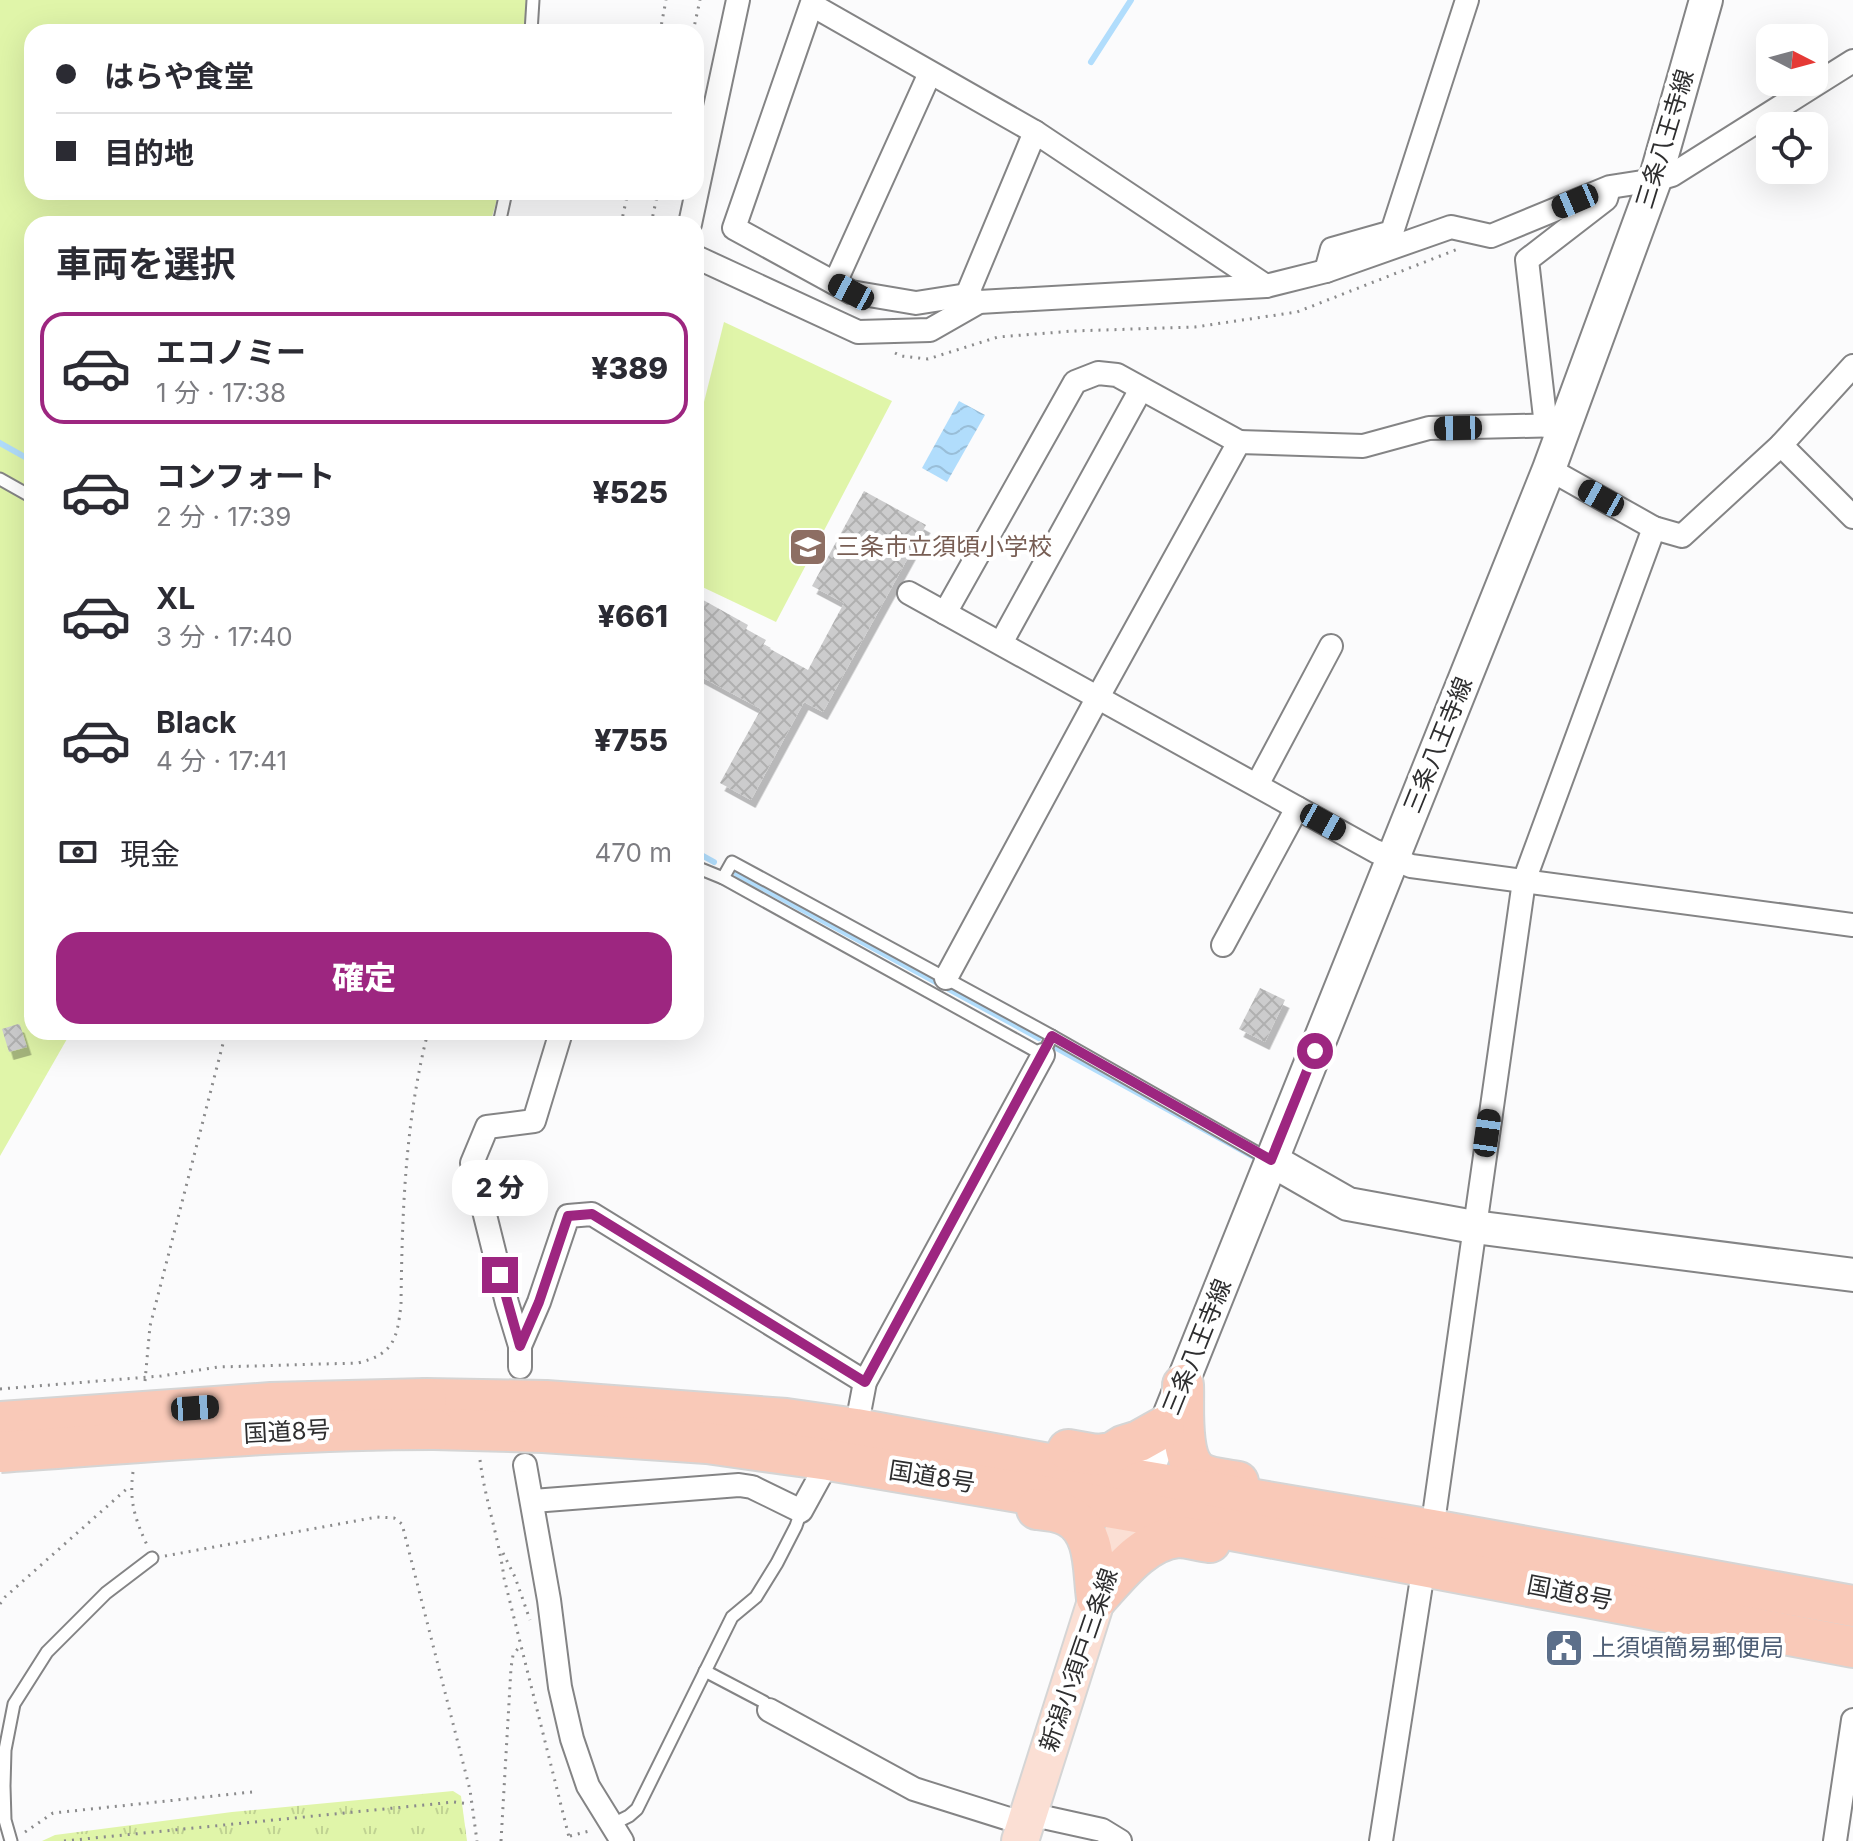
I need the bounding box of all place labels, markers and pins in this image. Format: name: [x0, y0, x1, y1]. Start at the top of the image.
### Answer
school or university icon: 三条市立須頃小学校: [787, 526, 829, 568]
place label: 三条市立須頃小学校: [836, 532, 1052, 561]
public building icon: 上須頃簡易郵便局: [1543, 1627, 1585, 1669]
place label: 上須頃簡易郵便局: [1592, 1633, 1784, 1662]

